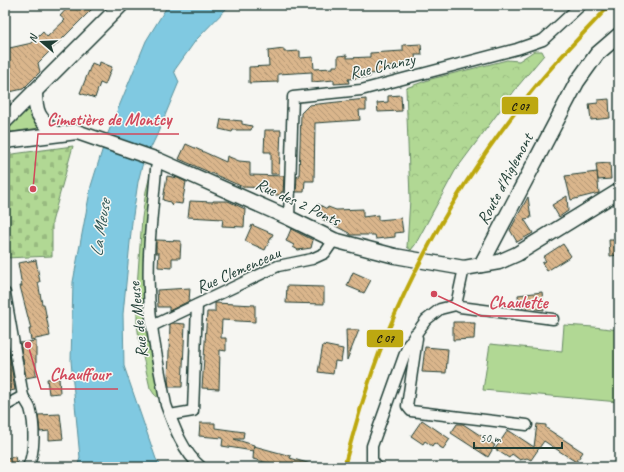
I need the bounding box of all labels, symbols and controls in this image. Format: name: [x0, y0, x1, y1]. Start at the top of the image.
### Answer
north arrow: [22, 22, 62, 62]
text: N: [25, 31, 41, 44]
street label: Rue Chanzy: [347, 48, 418, 84]
line badge: C 07: [501, 96, 539, 115]
text: C 07: [511, 99, 530, 113]
callout: Cimetière de Montcy: [38, 104, 179, 134]
text: Cimetière de Montcy: [47, 108, 173, 130]
street label: Route d'Aiglemont: [472, 128, 539, 228]
street label: Rue des 2 Ponts: [252, 173, 346, 232]
water label: La Meuse: [85, 195, 116, 258]
street label: Rue Clemenceau: [193, 242, 285, 298]
street label: Rue de Meuse: [123, 280, 152, 359]
callout: Chaulette: [481, 286, 556, 316]
text: Chaulette: [489, 291, 549, 313]
line badge: C 07: [366, 329, 404, 348]
text: C 07: [376, 331, 395, 345]
callout: Chauffour: [41, 359, 118, 389]
text: Chauffour: [50, 363, 113, 385]
scale bar: [474, 424, 562, 450]
text: 50 m: [480, 430, 502, 446]

